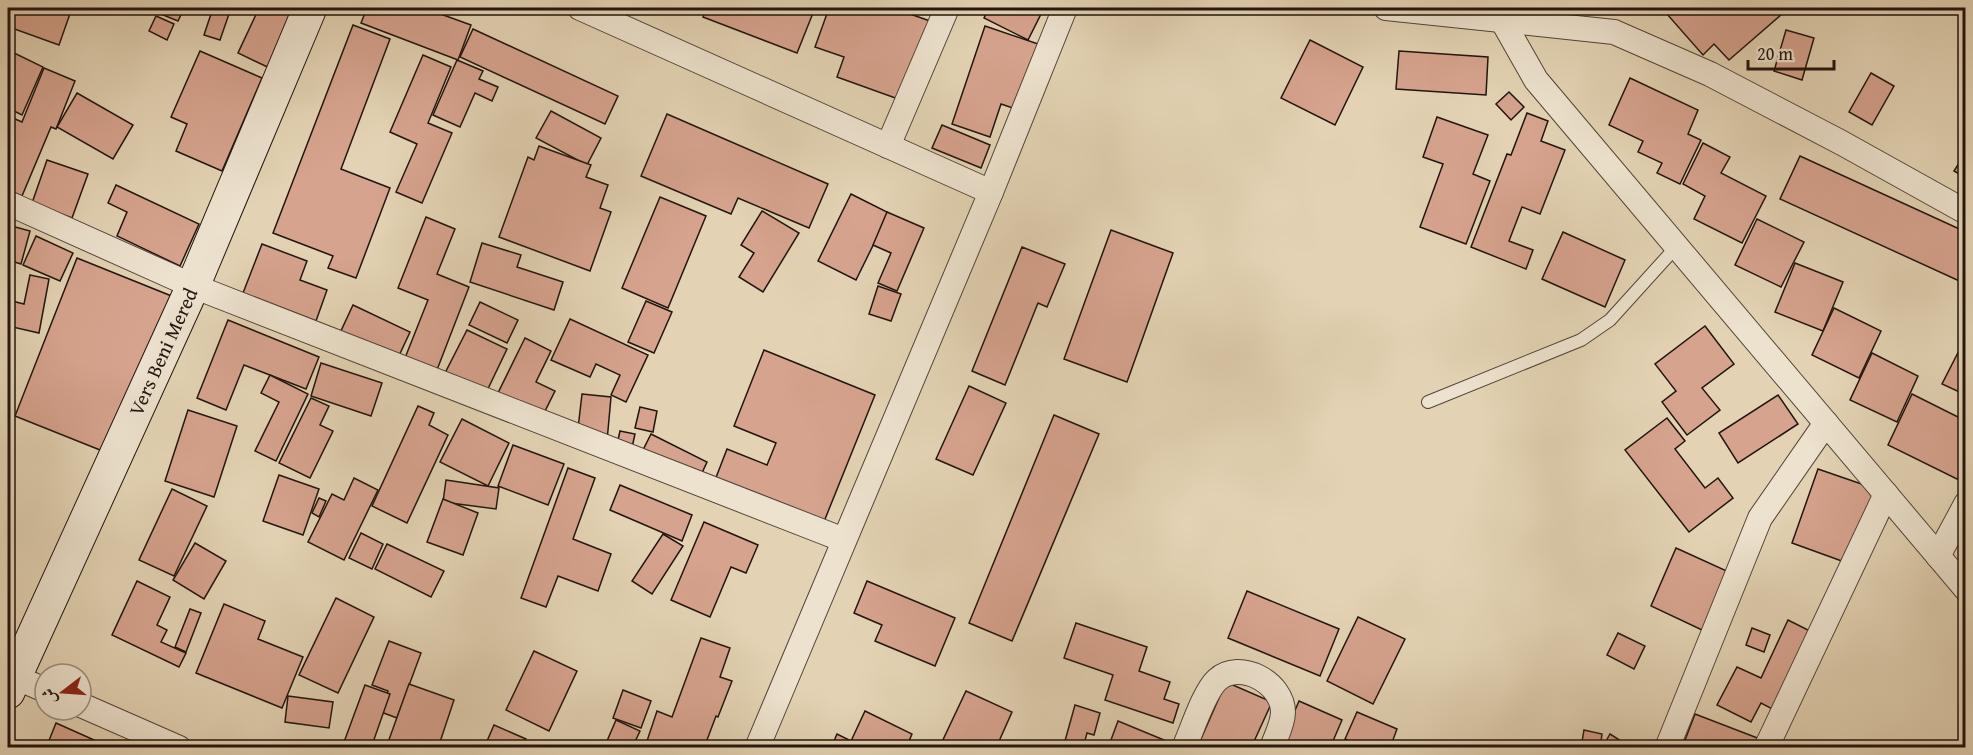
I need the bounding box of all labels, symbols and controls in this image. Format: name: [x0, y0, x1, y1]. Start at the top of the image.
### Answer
scale bar: [1748, 33, 1834, 71]
text: 20 m: [1757, 40, 1793, 67]
street label: Vers Beni Mered: [121, 282, 205, 420]
north arrow: [33, 662, 93, 722]
text: ش: [35, 685, 62, 707]

